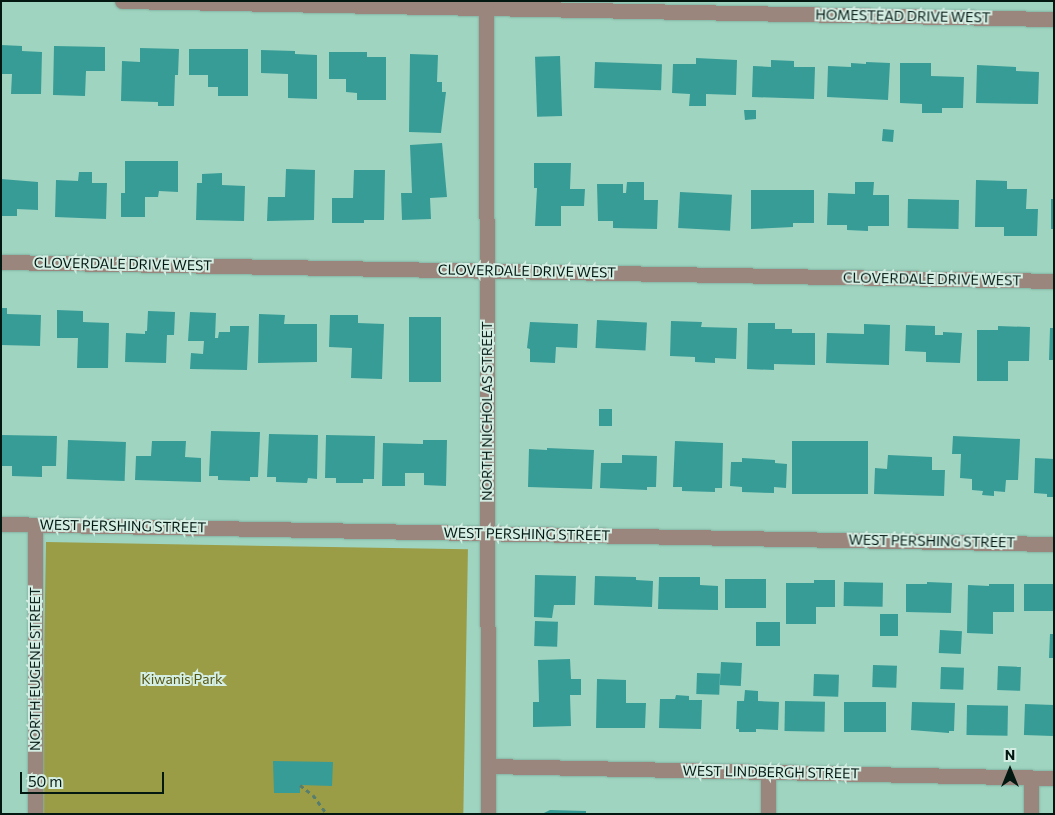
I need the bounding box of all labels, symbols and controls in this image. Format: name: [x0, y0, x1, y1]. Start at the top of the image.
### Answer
street label: HOMESTEAD DRIVE WEST: [815, 6, 991, 26]
street label: CLOVERDALE DRIVE WEST: [34, 254, 212, 274]
street label: CLOVERDALE DRIVE WEST: [438, 261, 616, 281]
street label: CLOVERDALE DRIVE WEST: [843, 269, 1021, 289]
street label: NORTH NICHOLAS STREET: [479, 321, 495, 501]
street label: WEST PERSHING STREET: [39, 516, 207, 536]
street label: WEST PERSHING STREET: [443, 524, 611, 544]
street label: WEST PERSHING STREET: [848, 531, 1016, 551]
street label: NORTH EUGENE STREET: [27, 587, 43, 751]
park label: Kiwanis Park: [141, 671, 223, 687]
north arrow: [985, 745, 1035, 795]
text: N: [1005, 746, 1015, 763]
scale bar: [22, 762, 166, 794]
street label: WEST LINDBERGH STREET: [682, 762, 860, 782]
text: 50 m: [28, 772, 62, 790]

